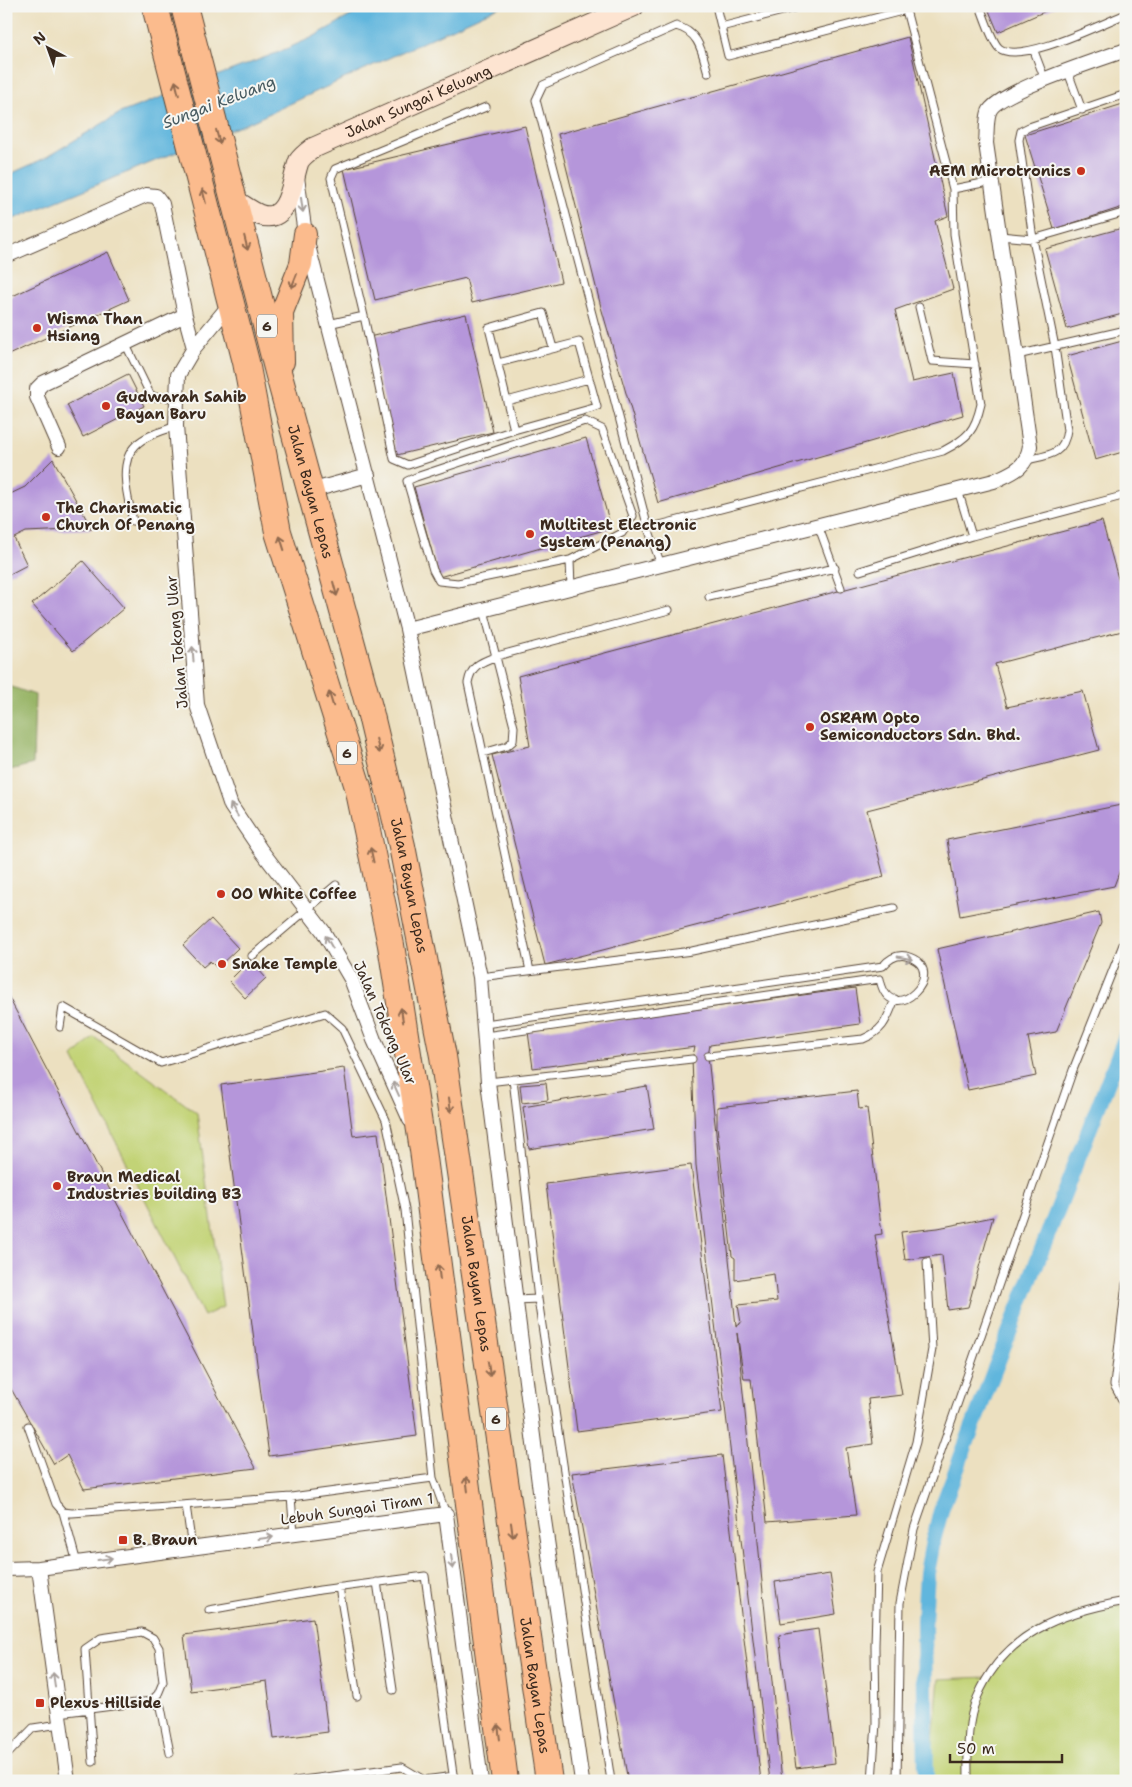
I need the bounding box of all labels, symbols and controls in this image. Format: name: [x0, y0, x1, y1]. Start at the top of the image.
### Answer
north arrow: [22, 22, 72, 72]
text: N: [29, 28, 50, 49]
street label: Jalan Sungai Keluang: [342, 60, 494, 142]
water label: Sungai Keluang: [159, 71, 279, 133]
one-way arrow: [172, 80, 181, 96]
one-way arrow: [213, 128, 223, 144]
place label: AEM Microtronics: [929, 161, 1071, 181]
marker: AEM Microtronics: [1075, 165, 1087, 177]
one-way arrow: [199, 189, 209, 205]
one-way arrow: [297, 196, 307, 212]
one-way arrow: [242, 234, 251, 250]
one-way arrow: [289, 273, 298, 288]
place label: Wisma Than Hsiang: [47, 309, 143, 346]
road number: 6: [257, 314, 277, 338]
marker: Wisma Than Hsiang: [31, 322, 43, 334]
place label: Gudwarah Sahib Bayan Baru: [116, 387, 247, 424]
marker: Gudwarah Sahib Bayan Baru: [100, 400, 112, 412]
street label: Jalan Bayan Lepas: [283, 423, 338, 561]
place label: The Charismatic Church Of Penang: [56, 498, 195, 535]
marker: The Charismatic Church Of Penang: [40, 511, 52, 523]
place label: Multitest Electronic System (Penang): [540, 515, 697, 552]
marker: Multitest Electronic System (Penang): [524, 528, 536, 540]
one-way arrow: [277, 536, 287, 552]
street label: Jalan Tokong Ular: [161, 575, 193, 709]
one-way arrow: [331, 580, 341, 596]
one-way arrow: [188, 647, 197, 663]
one-way arrow: [325, 691, 335, 707]
place label: OSRAM Opto Semiconductors Sdn. Bhd.: [820, 708, 1020, 745]
marker: OSRAM Opto Semiconductors Sdn. Bhd.: [804, 721, 816, 733]
one-way arrow: [374, 737, 383, 753]
road number: 6: [337, 741, 357, 764]
one-way arrow: [229, 803, 239, 817]
street label: Jalan Bayan Lepas: [386, 816, 433, 955]
one-way arrow: [367, 848, 377, 864]
place label: OO White Coffee: [231, 884, 357, 904]
marker: OO White Coffee: [215, 888, 227, 900]
one-way arrow: [323, 935, 333, 949]
place label: Snake Temple: [232, 954, 338, 974]
one-way arrow: [897, 954, 913, 963]
marker: Snake Temple: [216, 958, 228, 970]
street label: Jalan Tokong Ular: [349, 958, 421, 1088]
one-way arrow: [397, 1008, 407, 1024]
one-way arrow: [391, 1082, 400, 1097]
one-way arrow: [446, 1096, 456, 1112]
place label: Braun Medical Industries building B3: [67, 1167, 241, 1204]
marker: Braun Medical Industries building B3: [51, 1180, 63, 1192]
street label: Jalan Bayan Lepas: [456, 1214, 496, 1353]
one-way arrow: [434, 1264, 444, 1280]
one-way arrow: [484, 1361, 494, 1377]
road number: 6: [486, 1408, 506, 1430]
one-way arrow: [462, 1477, 472, 1493]
street label: Lebuh Sungai Tiram 1: [279, 1488, 435, 1530]
one-way arrow: [507, 1522, 517, 1538]
place label: B. Braun: [133, 1530, 197, 1550]
one-way arrow: [258, 1533, 274, 1543]
marker: B. Braun: [117, 1534, 129, 1546]
one-way arrow: [97, 1554, 113, 1564]
one-way arrow: [448, 1554, 458, 1570]
street label: Jalan Bayan Lepas: [515, 1616, 555, 1755]
one-way arrow: [49, 1673, 59, 1689]
place label: Plexus Hillside: [50, 1693, 162, 1713]
marker: Plexus Hillside: [34, 1697, 46, 1709]
one-way arrow: [494, 1725, 504, 1741]
scale bar: [950, 1732, 1062, 1764]
text: 50 m: [957, 1739, 995, 1759]

